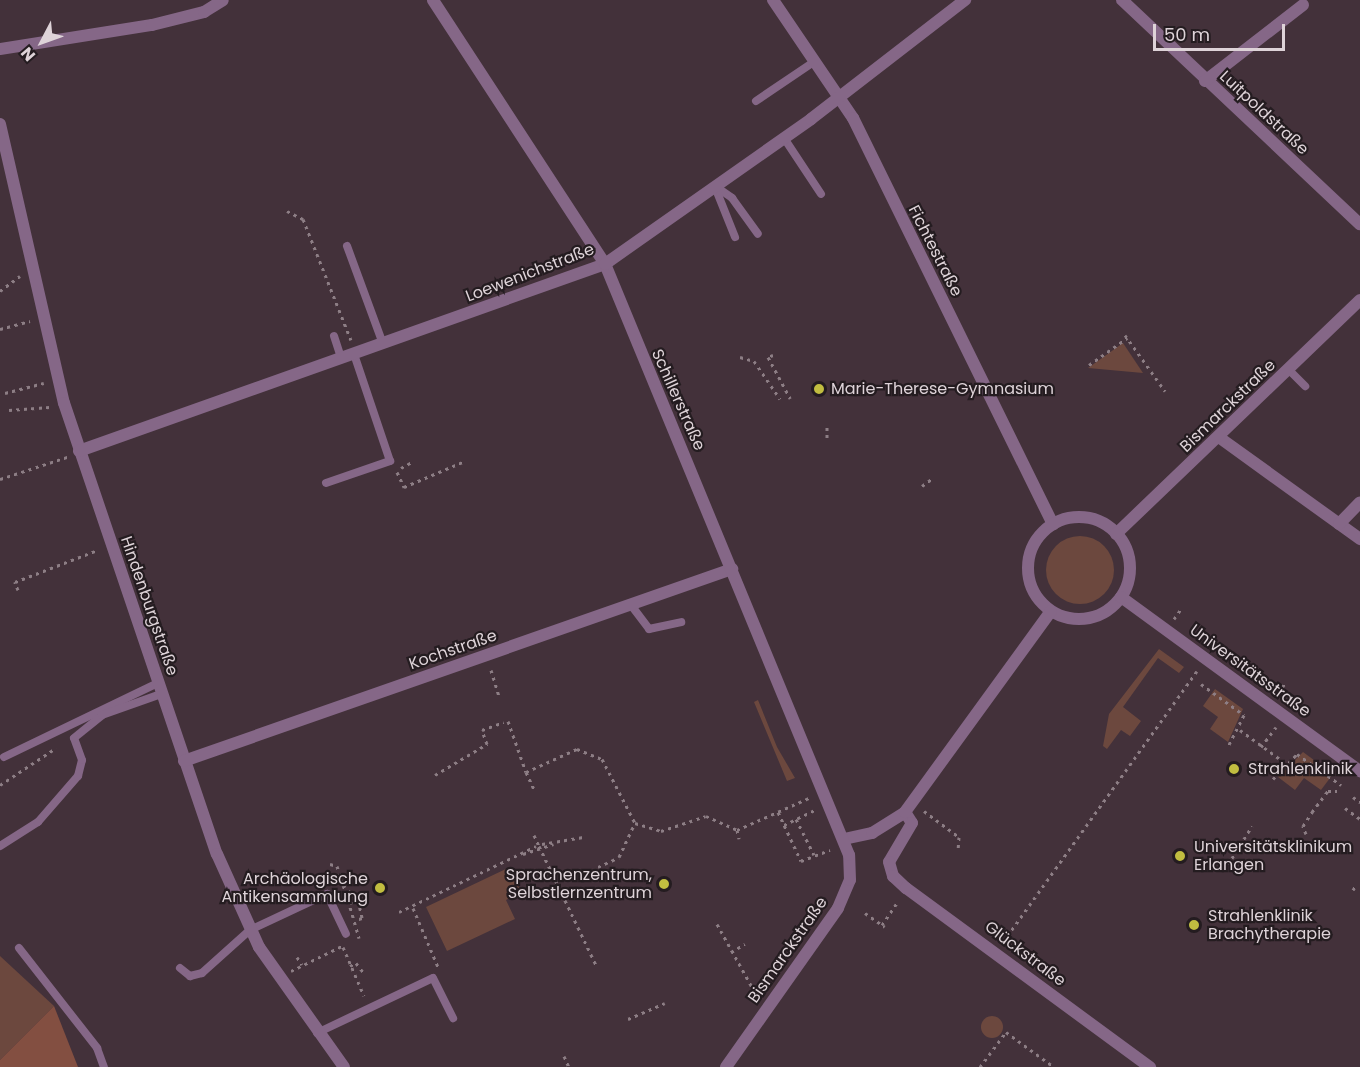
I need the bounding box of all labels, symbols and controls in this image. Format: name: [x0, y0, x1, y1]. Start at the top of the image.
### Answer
north arrow: [12, 12, 72, 72]
scale bar: [1156, 12, 1288, 50]
text: 50 m: [1164, 22, 1210, 47]
text: N: [15, 42, 41, 66]
street label: Luitpoldstraße: [1216, 67, 1312, 159]
street label: Fichtestraße: [904, 202, 966, 300]
street label: Loewenichstraße: [463, 240, 597, 306]
street label: Schillerstraße: [647, 346, 709, 454]
street label: Bismarckstraße: [1176, 356, 1280, 456]
place label: Marie-Therese-Gymnasium: [831, 379, 1054, 399]
marker: Marie-Therese-Gymnasium: [812, 382, 826, 396]
street label: Hindenburgstraße: [116, 534, 182, 678]
street label: Universitätsstraße: [1186, 621, 1314, 721]
street label: Kochstraße: [407, 626, 499, 674]
place label: Strahlenklinik: [1248, 759, 1353, 779]
marker: Strahlenklinik: [1225, 760, 1243, 778]
place label: Universitätsklinikum Erlangen: [1194, 837, 1352, 875]
marker: Universitätsklinikum Erlangen: [1171, 847, 1189, 865]
place label: Sprachenzentrum, Selbstlernzentrum: [506, 865, 652, 903]
place label: Archäologische Antikensammlung: [221, 869, 368, 907]
marker: Sprachenzentrum, Selbstlernzentrum: [657, 877, 671, 891]
marker: Archäologische Antikensammlung: [373, 881, 387, 895]
street label: Bismarckstraße: [744, 893, 832, 1007]
place label: Strahlenklinik Brachytherapie: [1208, 906, 1331, 944]
marker: Strahlenklinik Brachytherapie: [1185, 916, 1203, 934]
street label: Glückstraße: [981, 917, 1069, 991]

